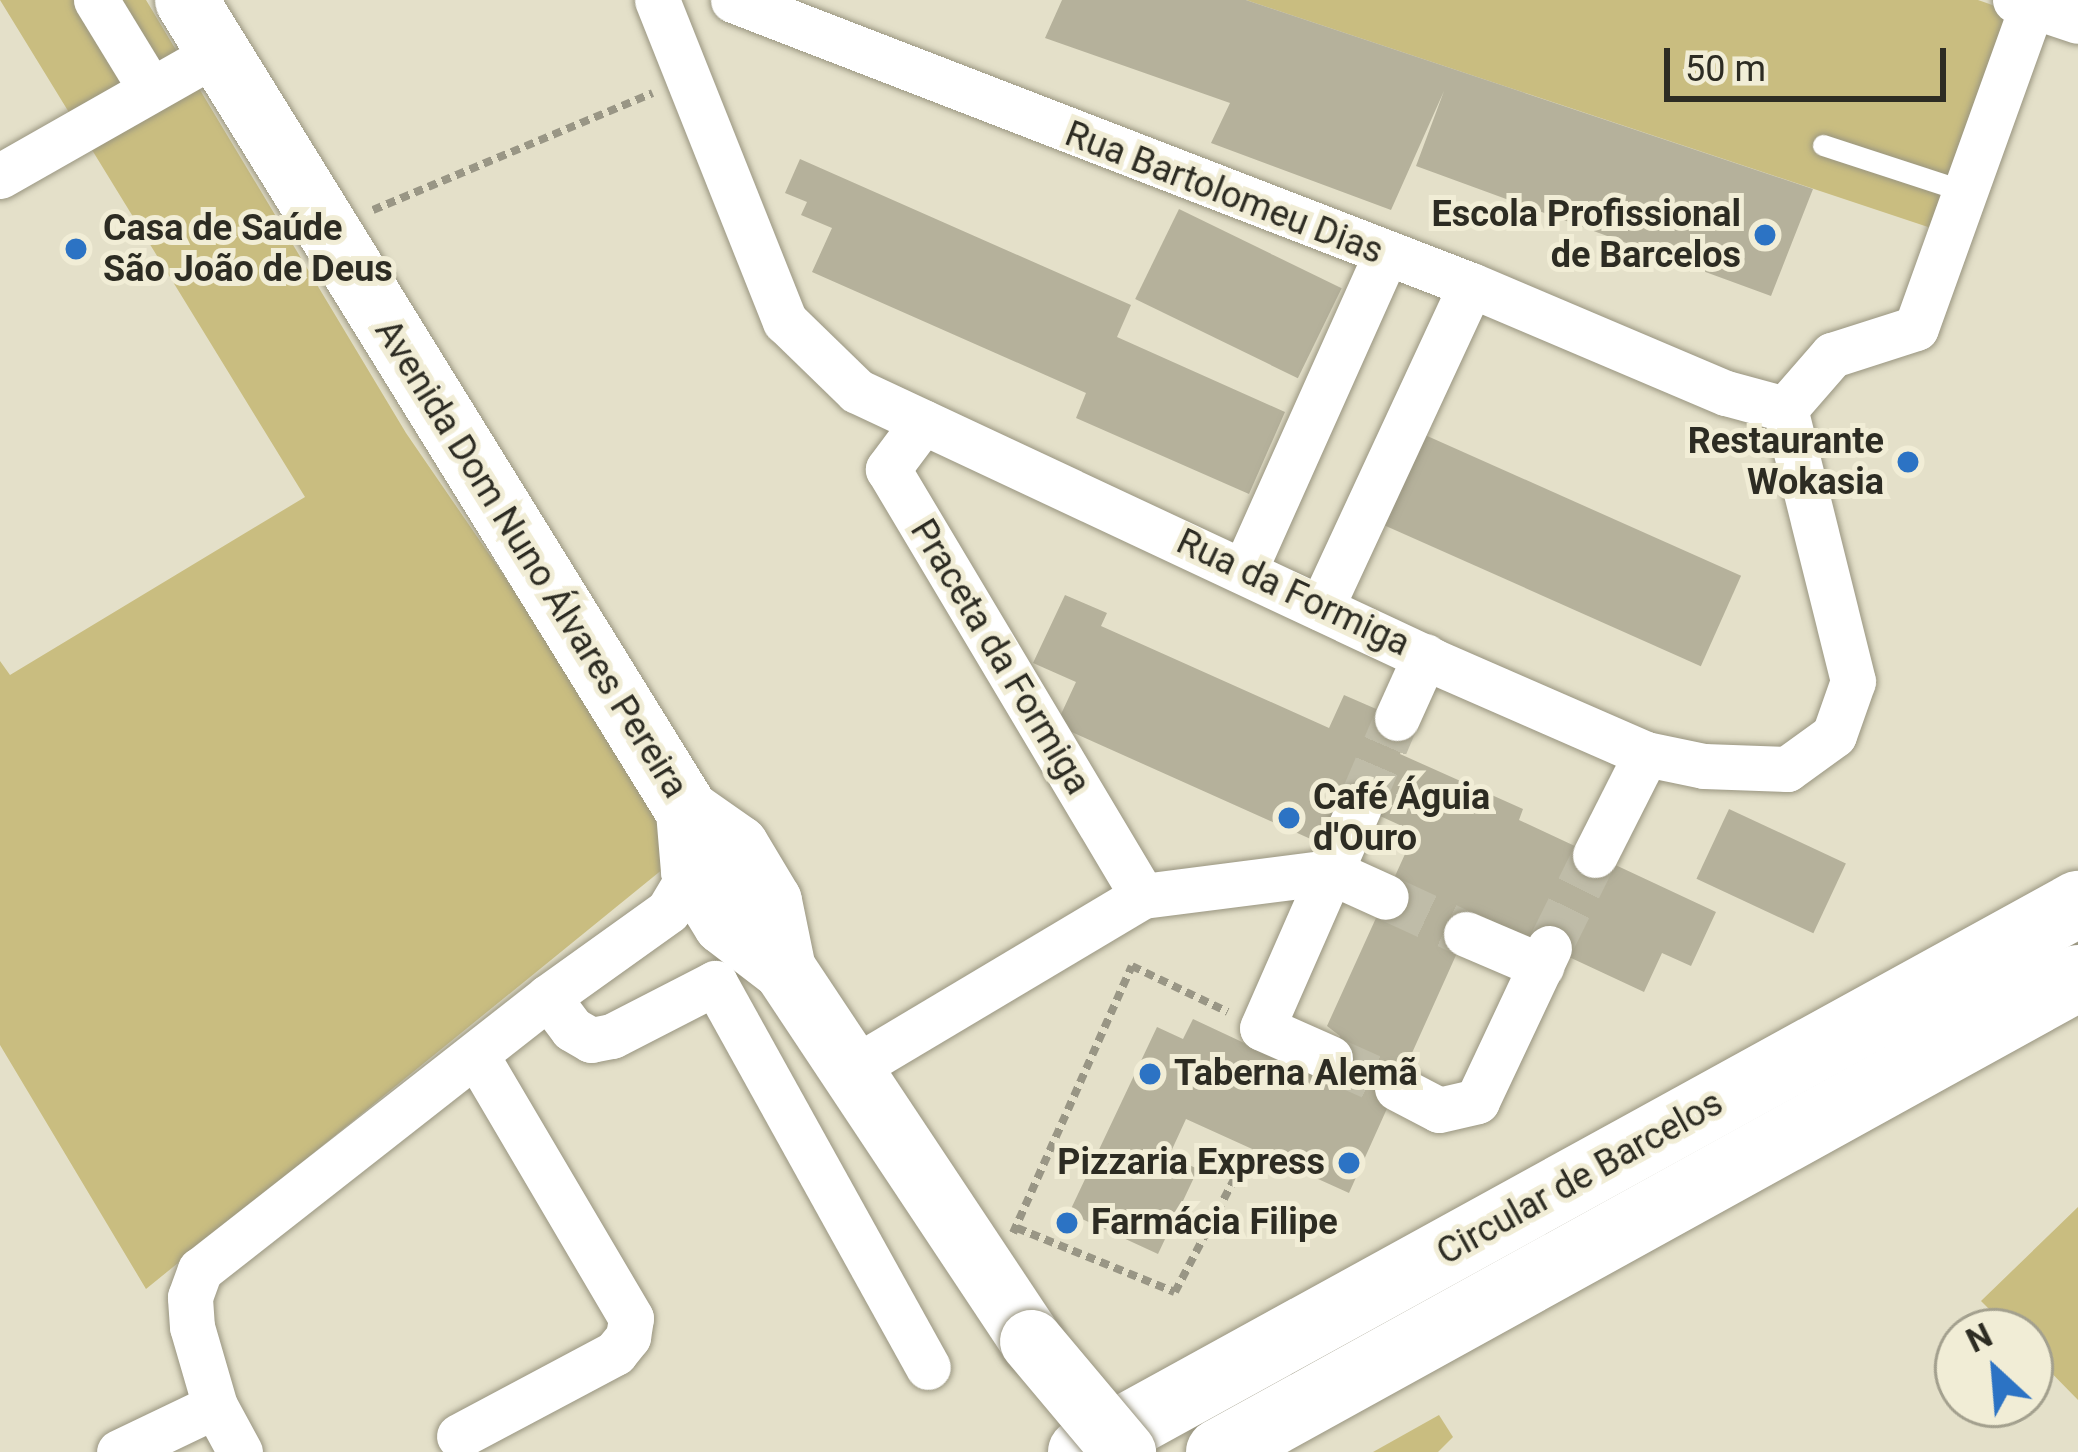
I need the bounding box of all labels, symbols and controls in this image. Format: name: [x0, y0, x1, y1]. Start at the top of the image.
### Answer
scale bar: [1670, 24, 1952, 98]
text: 50 m: [1685, 48, 1766, 90]
street label: Rua Bartolomeu Dias: [1059, 112, 1389, 274]
place label: Escola Profissional de Barcelos: [1432, 192, 1741, 277]
place label: Casa de Saúde São João de Deus: [103, 206, 393, 291]
marker: Escola Profissional de Barcelos: [1752, 222, 1778, 248]
marker: Casa de Saúde São João de Deus: [60, 233, 92, 265]
street label: Avenida Dom Nuno Álvares Pereira: [365, 312, 697, 806]
place label: Restaurante Wokasia: [1688, 419, 1884, 504]
marker: Restaurante Wokasia: [1895, 449, 1921, 475]
street label: Praceta da Formiga: [901, 512, 1099, 802]
street label: Rua da Formiga: [1170, 520, 1416, 666]
place label: Café Águia d'Ouro: [1313, 775, 1490, 860]
marker: Café Águia d'Ouro: [1276, 805, 1302, 831]
place label: Taberna Alemã: [1174, 1052, 1418, 1096]
marker: Taberna Alemã: [1137, 1061, 1163, 1087]
street label: Circular de Barcelos: [1430, 1081, 1730, 1275]
place label: Pizzaria Express: [1057, 1141, 1325, 1185]
marker: Pizzaria Express: [1336, 1150, 1362, 1176]
place label: Farmácia Filipe: [1091, 1201, 1338, 1245]
marker: Farmácia Filipe: [1054, 1210, 1080, 1236]
north arrow: [1934, 1308, 2054, 1428]
text: N: [1960, 1315, 1998, 1361]

